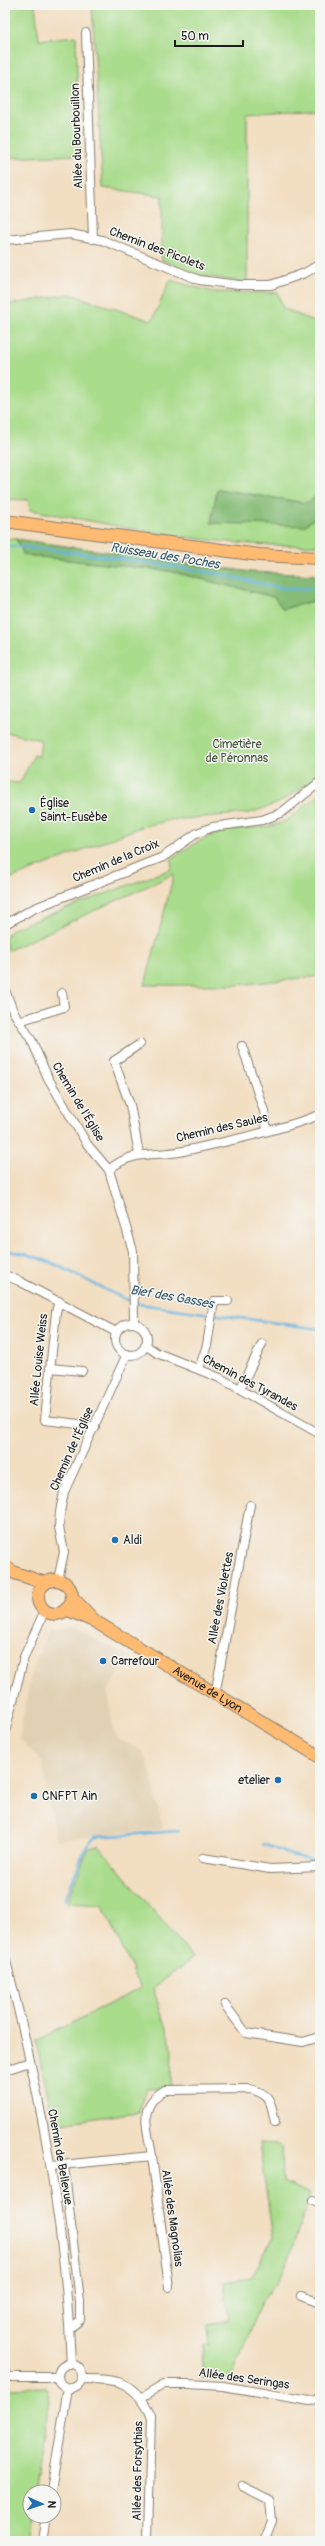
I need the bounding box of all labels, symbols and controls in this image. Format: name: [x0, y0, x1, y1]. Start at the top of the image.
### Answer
scale bar: [175, 22, 243, 48]
text: 50 m: [181, 29, 209, 44]
street label: Allée du Bourbouillon: [68, 83, 86, 189]
street label: Chemin des Picolets: [107, 224, 207, 274]
water label: Ruisseau des Poches: [109, 539, 223, 573]
park label: Cimetière de Péronnas: [206, 737, 269, 766]
place label: Église Saint-Eusèbe: [40, 795, 107, 825]
marker: Église Saint-Eusèbe: [27, 805, 37, 815]
street label: Chemin de la Croix: [70, 836, 162, 886]
street label: Chemin de l'Église: [48, 1059, 108, 1144]
street label: Chemin des Saules: [175, 1110, 270, 1146]
water label: Bief des Gasses: [129, 1282, 217, 1313]
street label: Allée Louise Weiss: [27, 1312, 51, 1407]
street label: Chemin des Tyrandes: [200, 1352, 301, 1415]
street label: Chemin de l'Église: [46, 1405, 97, 1493]
place label: Aldi: [123, 1533, 142, 1548]
marker: Aldi: [110, 1535, 120, 1545]
street label: Allée des Violettes: [205, 1550, 237, 1645]
place label: Carrefour: [111, 1654, 160, 1669]
marker: Carrefour: [98, 1656, 108, 1666]
street label: Avenue de Lyon: [170, 1662, 246, 1716]
place label: etelier: [238, 1773, 271, 1788]
marker: etelier: [273, 1775, 283, 1785]
place label: CNFPT Ain: [42, 1789, 97, 1804]
marker: CNFPT Ain: [29, 1791, 39, 1801]
street label: Chemin de Bellevue: [44, 2108, 76, 2206]
street label: Allée des Magnolias: [158, 2168, 186, 2268]
street label: Allée des Seringas: [198, 2365, 291, 2393]
street label: Allée des Forsythias: [130, 2420, 146, 2521]
north arrow: [22, 2484, 62, 2524]
text: N: [45, 2500, 58, 2509]

